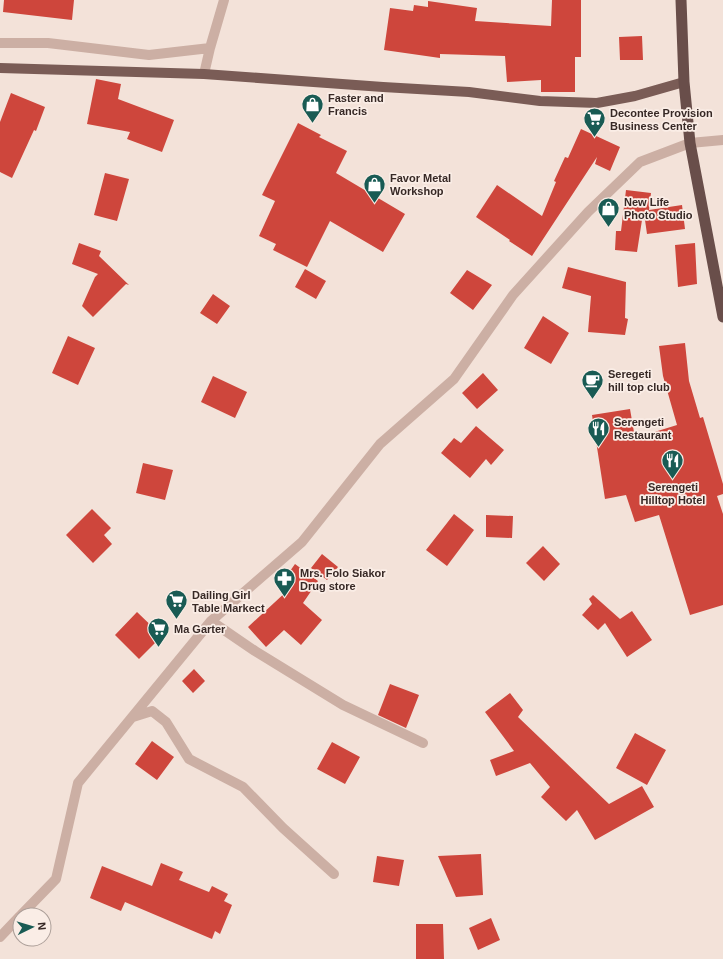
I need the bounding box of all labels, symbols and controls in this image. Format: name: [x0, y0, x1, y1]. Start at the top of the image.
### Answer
shop icon: Faster and Francis: [299, 91, 325, 124]
place label: Faster and Francis: [328, 92, 384, 117]
supermarket icon: Decontee Provision Business Center: [582, 106, 608, 139]
place label: Decontee Provision Business Center: [610, 107, 713, 132]
shop icon: Favor Metal Workshop: [362, 171, 388, 204]
place label: Favor Metal Workshop: [390, 172, 451, 197]
shop icon: New Life Photo Studio: [595, 195, 621, 228]
place label: New Life Photo Studio: [624, 196, 693, 221]
cafe icon: Seregeti hill top club: [580, 367, 606, 400]
place label: Seregeti hill top club: [608, 368, 670, 393]
restaurant icon: Serengeti Restaurant: [586, 415, 612, 448]
place label: Serengeti Restaurant: [614, 416, 672, 441]
restaurant icon: Serengeti Hilltop Hotel: [660, 448, 686, 481]
place label: Serengeti Hilltop Hotel: [641, 481, 705, 506]
pharmacy icon: Mrs. Folo Siakor Drug store: [271, 566, 297, 599]
place label: Mrs. Folo Siakor Drug store: [300, 567, 386, 592]
supermarket icon: Dailing Girl Table Markect: [164, 588, 190, 621]
place label: Dailing Girl Table Markect: [192, 589, 265, 614]
supermarket icon: Ma Garter: [146, 616, 172, 649]
place label: Ma Garter: [174, 623, 226, 635]
north arrow: [12, 907, 52, 947]
text: N: [36, 922, 48, 931]

